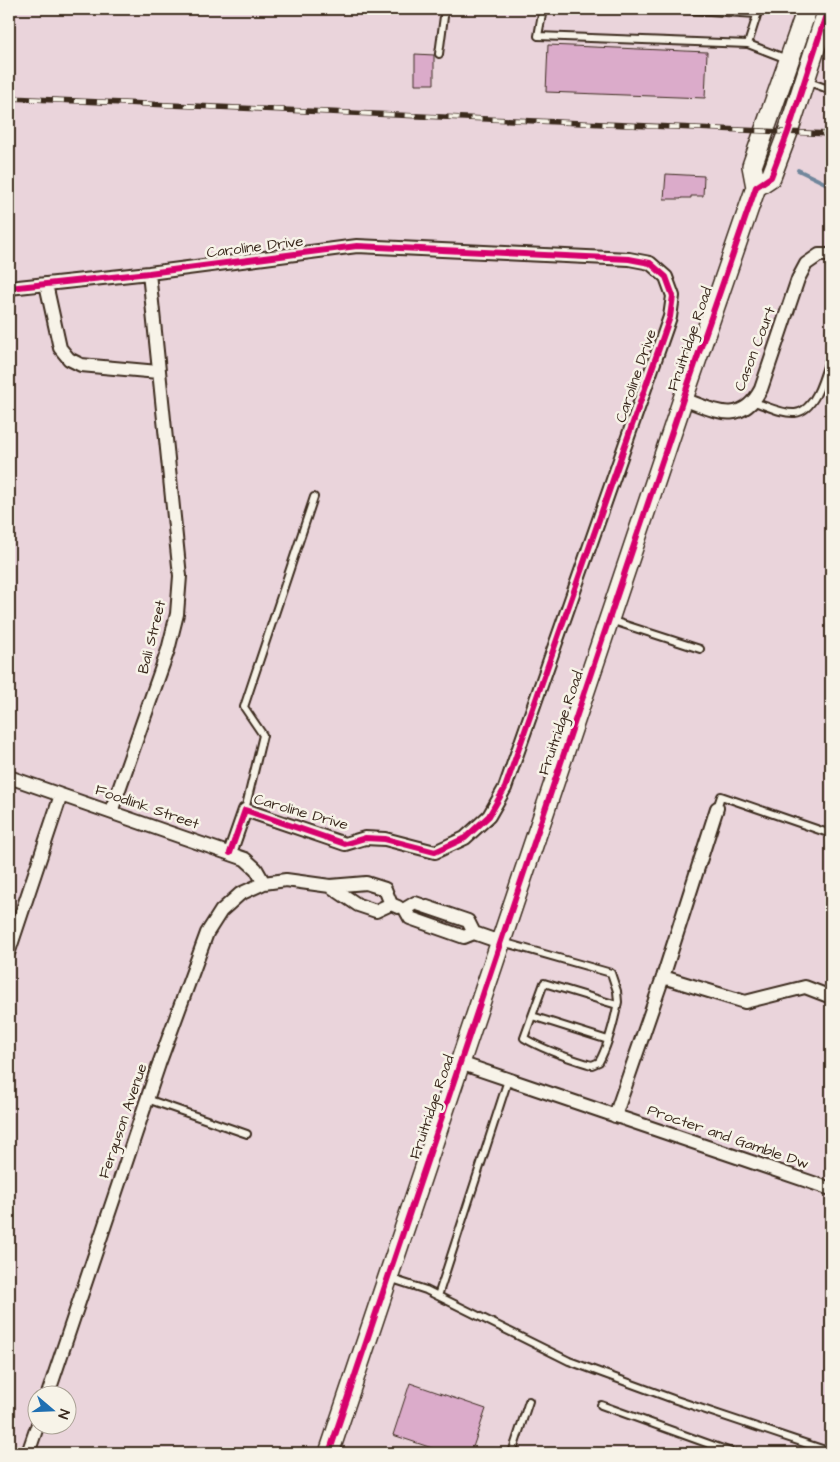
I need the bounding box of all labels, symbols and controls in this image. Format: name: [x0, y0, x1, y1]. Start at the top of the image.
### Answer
street label: Caroline Drive: [205, 231, 305, 263]
street label: Fruitridge Road: [662, 284, 719, 394]
street label: Cason Court: [729, 304, 781, 394]
street label: Caroline Drive: [610, 327, 662, 425]
street label: Bali Street: [133, 598, 171, 676]
street label: Fruitridge Road: [533, 668, 590, 778]
street label: Foodlink Street: [92, 779, 202, 835]
street label: Caroline Drive: [251, 788, 351, 836]
street label: Fruitridge Road: [404, 1052, 461, 1162]
street label: Ferguson Avenue: [93, 1061, 153, 1182]
street label: Procter and Gamble Dw: [644, 1099, 812, 1175]
north arrow: [28, 1384, 78, 1434]
text: N: [52, 1406, 74, 1422]

